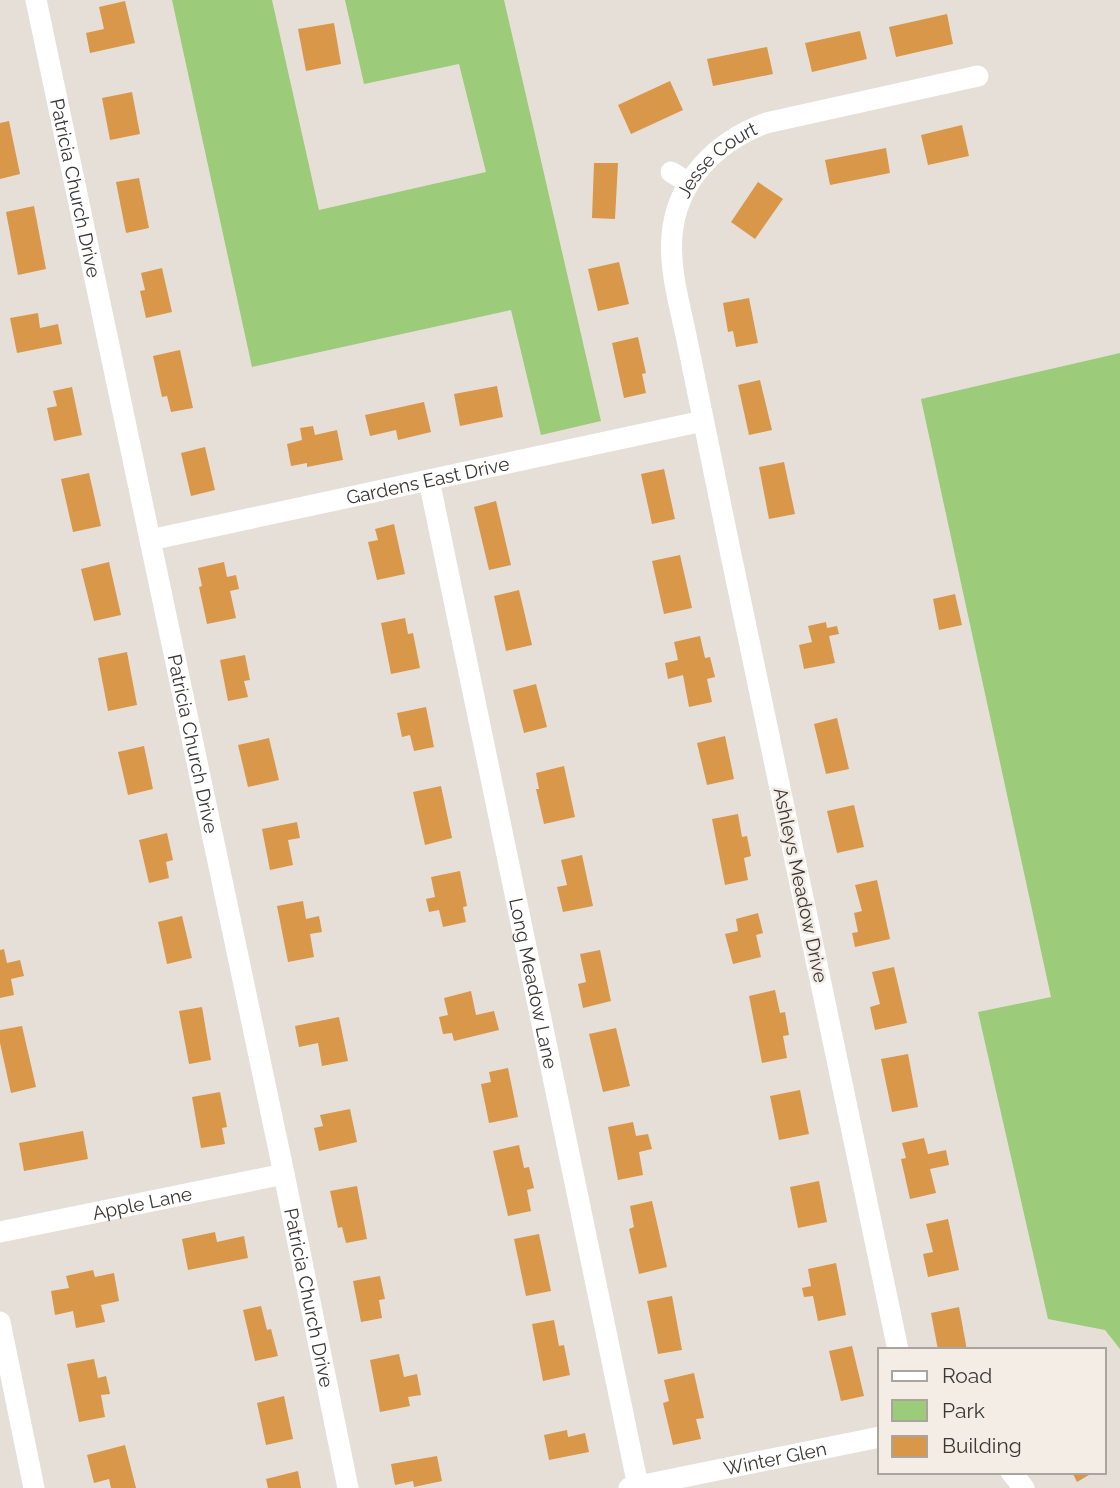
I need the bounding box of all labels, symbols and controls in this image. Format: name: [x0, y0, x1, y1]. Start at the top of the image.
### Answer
street label: Patricia Church Drive: [46, 96, 105, 279]
street label: Jesse Court: [672, 117, 761, 201]
street label: Gardens East Drive: [344, 452, 511, 508]
street label: Patricia Church Drive: [163, 652, 223, 835]
street label: Ashleys Meadow Drive: [770, 785, 832, 985]
street label: Long Meadow Lane: [505, 896, 562, 1071]
street label: Apple Lane: [90, 1182, 194, 1224]
street label: Patricia Church Drive: [280, 1206, 338, 1389]
legend: [878, 1348, 1106, 1474]
text: Road: [942, 1363, 992, 1388]
text: Park: [942, 1398, 985, 1423]
text: Building: [942, 1433, 1022, 1458]
street label: Winter Glen: [722, 1437, 828, 1480]

